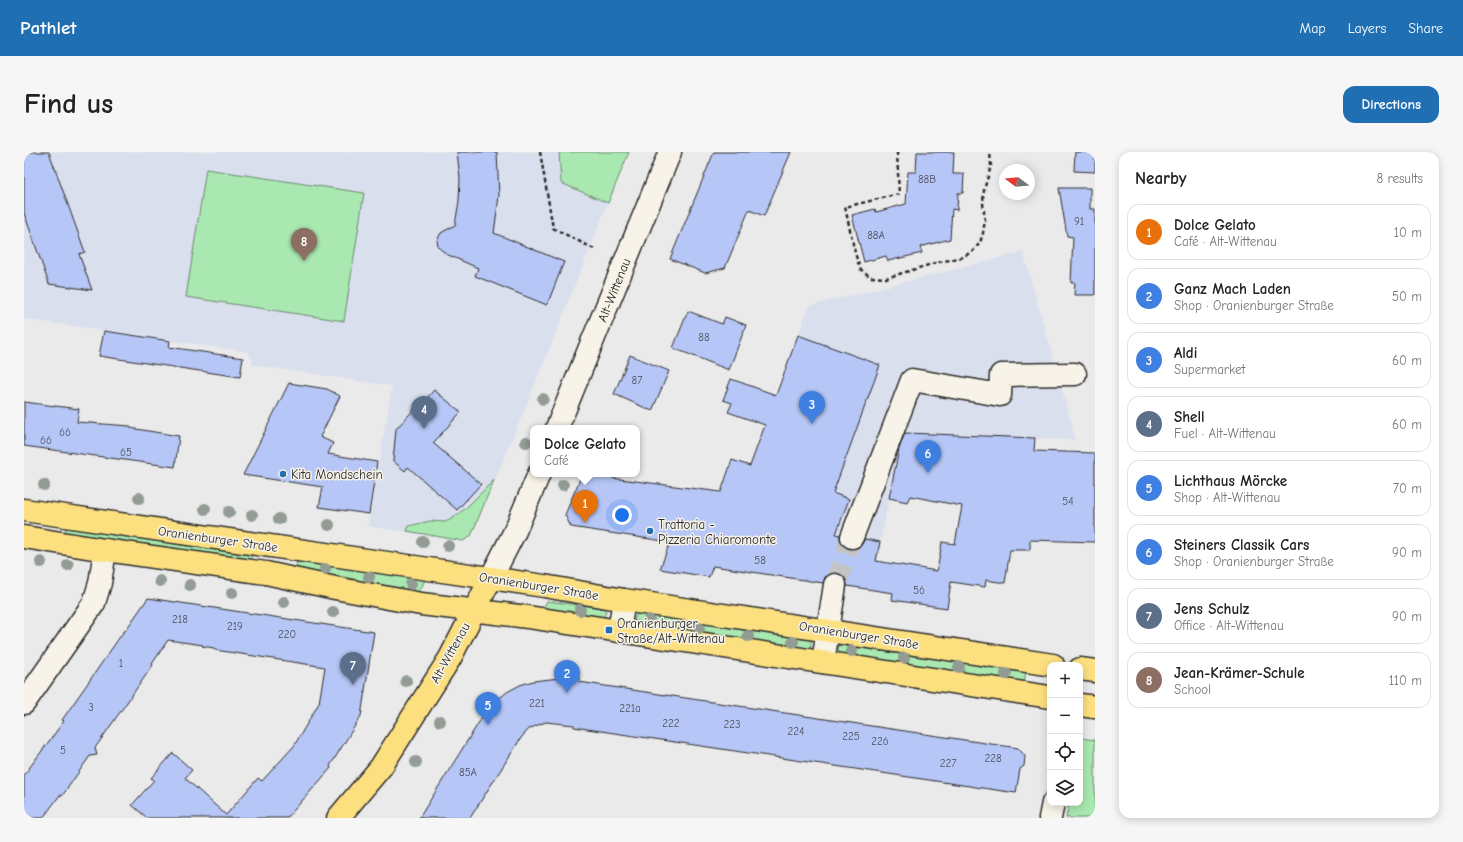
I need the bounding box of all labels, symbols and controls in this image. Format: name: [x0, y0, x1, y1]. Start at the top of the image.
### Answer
text: Pathlet: [20, 17, 76, 39]
text: Map: [1299, 20, 1326, 37]
text: Layers: [1348, 20, 1386, 37]
text: Share: [1408, 20, 1443, 37]
button: Directions: [1343, 86, 1439, 123]
text: Find us: [24, 88, 113, 120]
north arrow: [999, 164, 1035, 200]
text: Nearby: [1135, 169, 1186, 188]
text: 8 results: [1377, 171, 1423, 186]
house number: 88B: [918, 173, 936, 186]
house number: 91: [1074, 215, 1084, 228]
text: Dolce Gelato: [1174, 216, 1256, 234]
text: 1: [1146, 225, 1152, 240]
text: 10 m: [1394, 225, 1422, 240]
pin: 8: [291, 228, 317, 261]
house number: 88A: [867, 229, 885, 242]
text: Café · Alt-Wittenau: [1174, 234, 1277, 249]
street label: Alt-Wittenau: [594, 256, 634, 324]
text: Ganz Mach Laden: [1174, 280, 1291, 298]
text: 2: [1146, 289, 1152, 304]
text: 50 m: [1392, 289, 1422, 304]
text: Shop · Oranienburger Straße: [1174, 298, 1334, 313]
house number: 88: [698, 331, 710, 344]
text: Aldi: [1174, 344, 1197, 362]
text: 3: [1146, 353, 1152, 368]
text: 60 m: [1392, 353, 1422, 368]
text: Supermarket: [1174, 362, 1245, 377]
house number: 87: [632, 374, 642, 387]
pin: 3: [799, 391, 825, 424]
pin: 4: [411, 396, 437, 429]
text: Shell: [1174, 408, 1205, 426]
text: 4: [1146, 417, 1152, 432]
text: 60 m: [1392, 417, 1422, 432]
popup: [530, 425, 640, 477]
house number: 66: [59, 426, 71, 439]
text: Fuel · Alt-Wittenau: [1174, 426, 1276, 441]
house number: 66: [40, 434, 52, 447]
text: Dolce Gelato: [544, 435, 626, 453]
pin: 6: [915, 440, 941, 473]
house number: 65: [120, 446, 132, 459]
text: Café: [544, 453, 569, 468]
place label: Kita Mondschein: [291, 467, 383, 482]
marker: Kita Mondschein: [278, 469, 288, 479]
text: Lichthaus Mörcke: [1174, 472, 1287, 490]
text: 5: [1146, 481, 1152, 496]
text: 70 m: [1393, 481, 1422, 496]
pin: 1: [572, 490, 598, 523]
text: Shop · Alt-Wittenau: [1174, 490, 1280, 505]
house number: 54: [1062, 495, 1074, 508]
your location: [612, 505, 632, 525]
place label: Trattoria - Pizzeria Chiaromonte: [658, 517, 776, 547]
street label: Oranienburger Straße: [157, 523, 279, 555]
marker: Trattoria - Pizzeria Chiaromonte: [645, 526, 655, 536]
text: Steiners Classik Cars: [1174, 536, 1309, 554]
text: 6: [1146, 545, 1152, 560]
text: 90 m: [1392, 545, 1422, 560]
house number: 58: [754, 554, 766, 567]
text: Shop · Oranienburger Straße: [1174, 554, 1334, 569]
street label: Oranienburger Straße: [478, 569, 600, 603]
house number: 56: [913, 584, 925, 597]
text: Jens Schulz: [1174, 600, 1249, 618]
text: 7: [1146, 609, 1152, 624]
text: 90 m: [1392, 609, 1422, 624]
house number: 218: [172, 613, 188, 626]
place label: Oranienburger Straße/Alt-Wittenau: [617, 616, 725, 646]
street label: Oranienburger Straße: [798, 618, 920, 652]
text: Office · Alt-Wittenau: [1174, 618, 1284, 633]
house number: 219: [227, 620, 243, 633]
street label: Alt-Wittenau: [427, 620, 473, 686]
marker: Oranienburger Straße/Alt-Wittenau: [604, 625, 614, 635]
house number: 220: [278, 628, 296, 641]
pin: 7: [340, 652, 366, 685]
house number: 1: [119, 657, 123, 670]
pin: 2: [554, 660, 580, 693]
map controls: [1047, 662, 1083, 806]
button: +: [1047, 662, 1083, 698]
text: Jean-Krämer-Schule: [1174, 664, 1305, 682]
text: 8: [1146, 673, 1152, 688]
text: 110 m: [1389, 673, 1422, 688]
text: School: [1174, 682, 1211, 697]
pin: 5: [475, 692, 501, 725]
house number: 221: [529, 697, 545, 710]
button: −: [1047, 698, 1083, 734]
house number: 3: [88, 701, 94, 714]
house number: 221a: [619, 702, 641, 715]
house number: 222: [662, 717, 680, 730]
house number: 223: [723, 718, 741, 731]
house number: 224: [788, 725, 804, 738]
house number: 225: [842, 730, 860, 743]
button: locate: [1047, 734, 1083, 770]
house number: 226: [871, 735, 889, 748]
house number: 5: [60, 744, 66, 757]
house number: 228: [984, 752, 1002, 765]
house number: 227: [940, 757, 956, 770]
house number: 85A: [459, 766, 478, 779]
button: layers: [1047, 770, 1083, 806]

